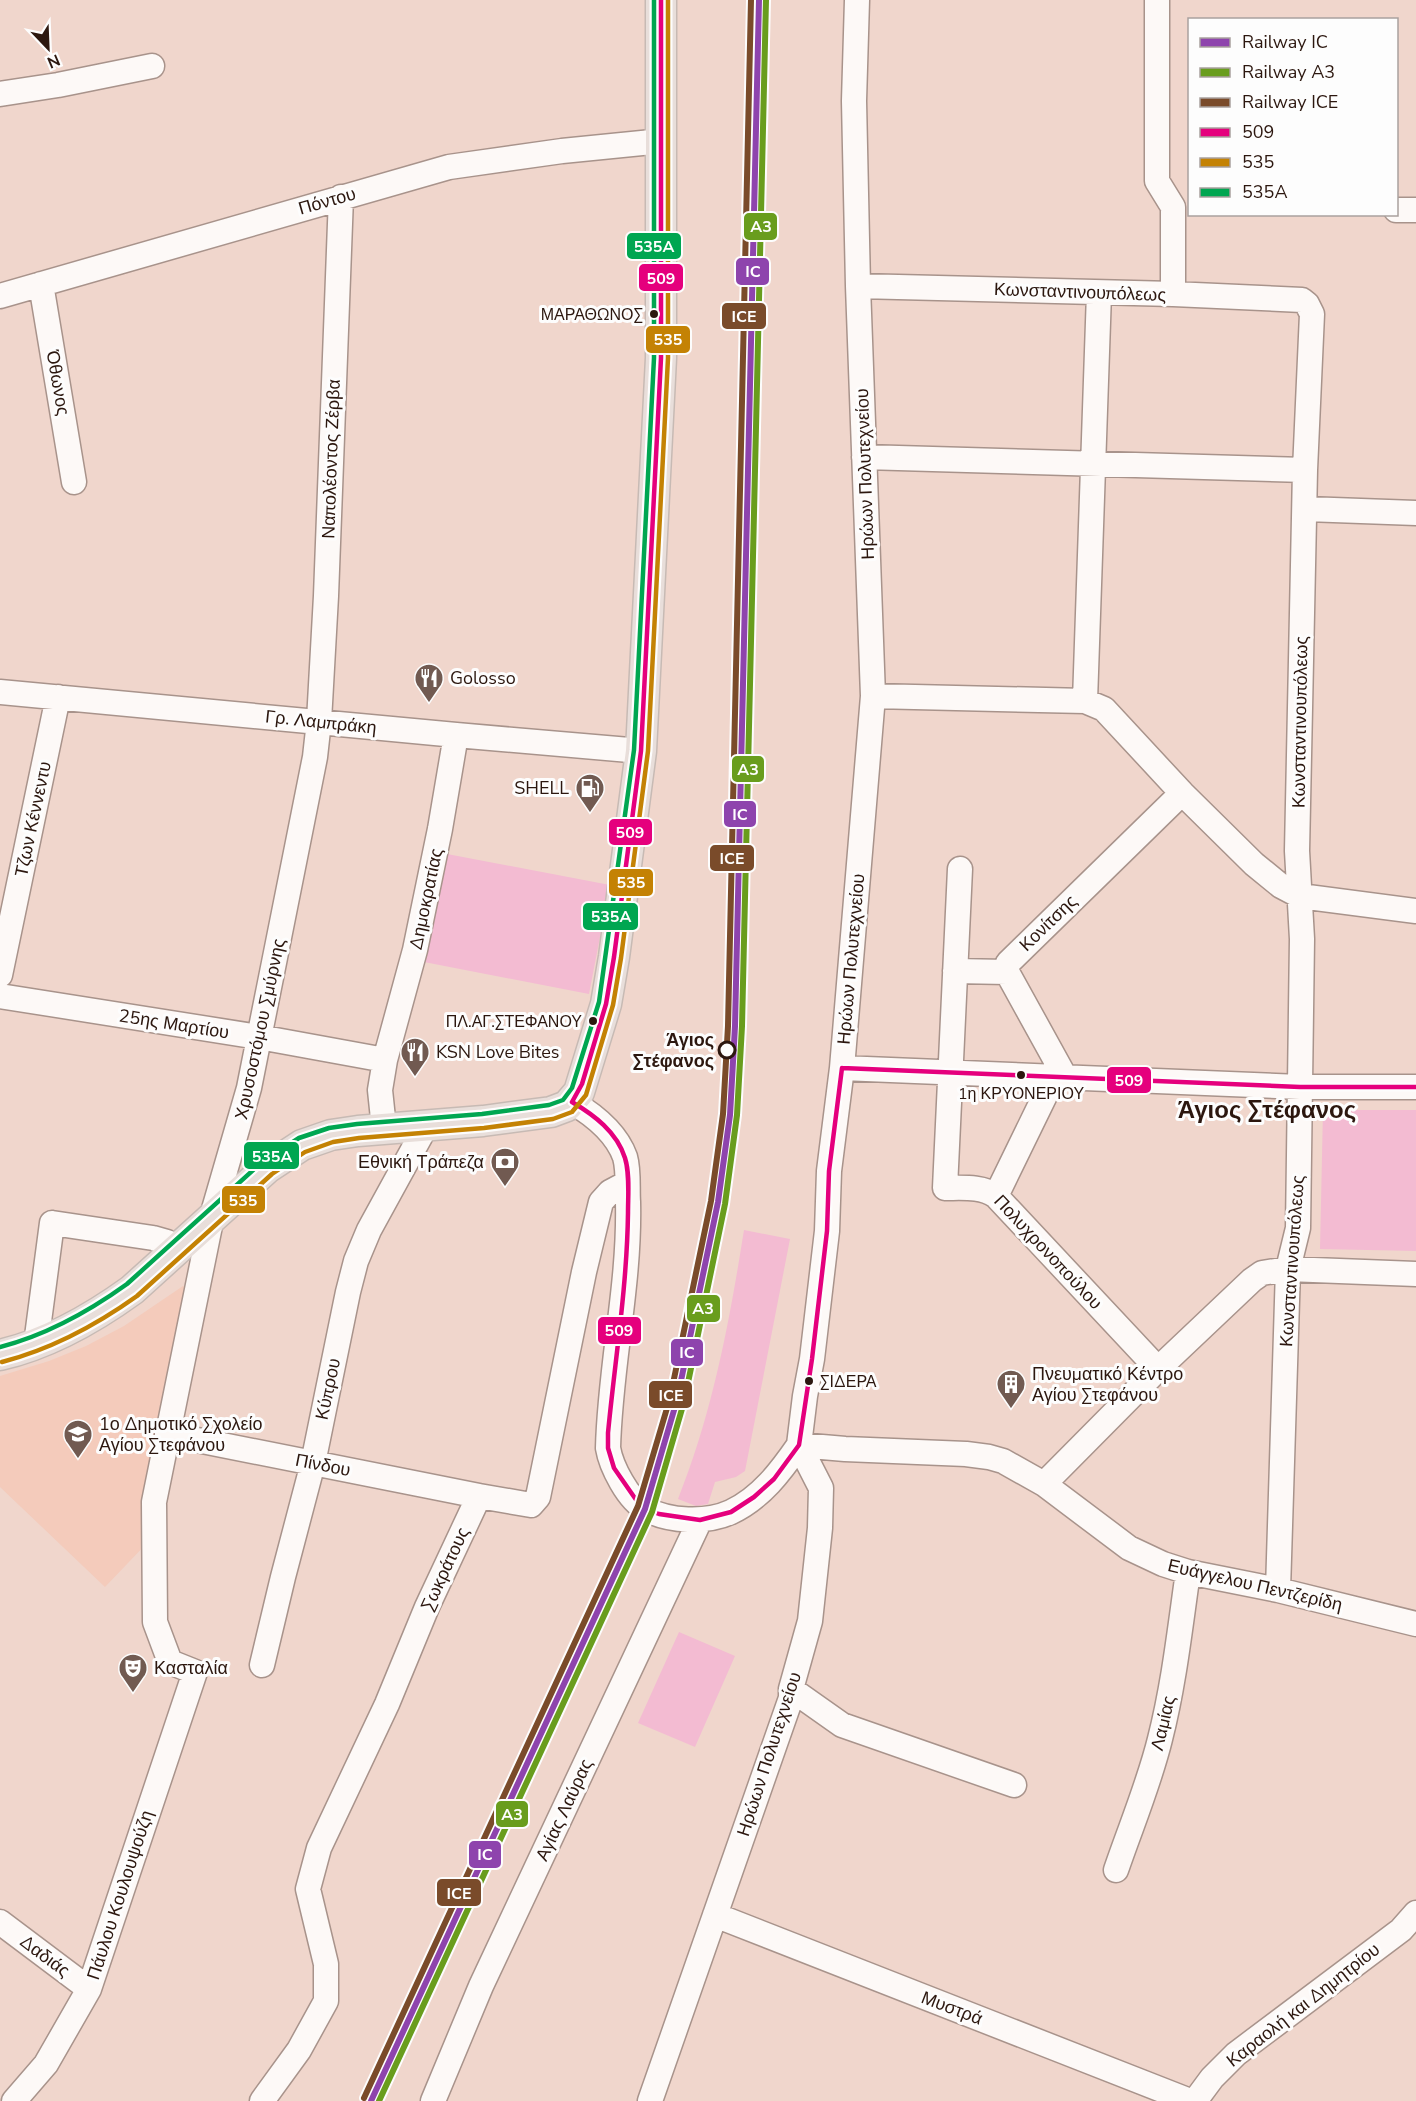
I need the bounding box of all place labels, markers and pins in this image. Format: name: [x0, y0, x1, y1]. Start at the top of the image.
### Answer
place label: ΜΑΡΑΘΩΝΟΣ: [541, 304, 643, 326]
marker: ΜΑΡΑΘΩΝΟΣ: [648, 308, 660, 320]
restaurant icon: Golosso: [413, 662, 445, 704]
place label: Golosso: [450, 666, 516, 690]
fuel station icon: SHELL: [574, 772, 606, 814]
place label: SHELL: [514, 776, 569, 800]
place label: ΠΛ.ΑΓ.ΣΤΕΦΑΝΟΥ: [446, 1011, 582, 1033]
marker: ΠΛ.ΑΓ.ΣΤΕΦΑΝΟΥ: [587, 1015, 599, 1027]
place label: Άγιος Στέφανος: [633, 1028, 714, 1073]
restaurant icon: KSN Love Bites: [399, 1036, 431, 1078]
place label: KSN Love Bites: [436, 1040, 559, 1064]
marker: Άγιος Στέφανος: [718, 1041, 736, 1059]
marker: 1η ΚΡΥΟΝΕΡΙΟΥ: [1015, 1069, 1027, 1081]
place label: 1η ΚΡΥΟΝΕΡΙΟΥ: [958, 1083, 1084, 1105]
bank icon: Εθνική Τράπεζα: [489, 1146, 521, 1188]
place label: Εθνική Τράπεζα: [358, 1150, 484, 1174]
place label: Πνευματικό Κέντρο Αγίου Στεφάνου: [1032, 1362, 1183, 1407]
building icon: Πνευματικό Κέντρο Αγίου Στεφάνου: [995, 1368, 1027, 1410]
place label: ΣΙΔΕΡΑ: [820, 1371, 877, 1393]
marker: ΣΙΔΕΡΑ: [803, 1375, 815, 1387]
place label: 1ο Δημοτικό Σχολείο Αγίου Στεφάνου: [99, 1412, 262, 1457]
school or university icon: 1ο Δημοτικό Σχολείο Αγίου Στεφάνου: [62, 1418, 94, 1460]
theatre icon: Κασταλία: [117, 1652, 149, 1694]
place label: Κασταλία: [154, 1656, 228, 1680]

